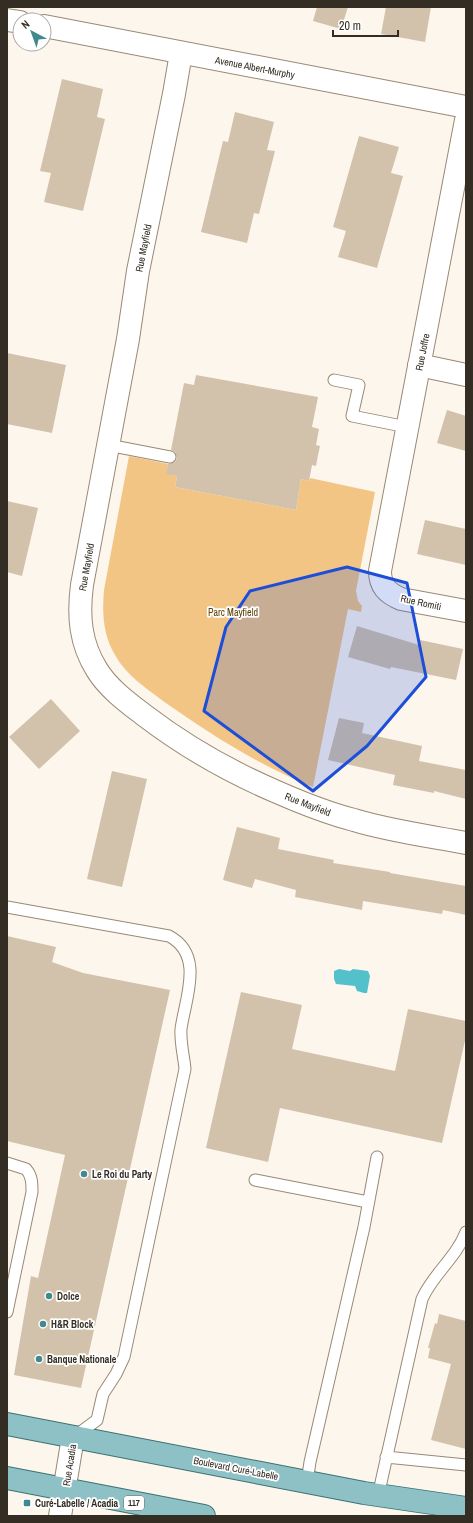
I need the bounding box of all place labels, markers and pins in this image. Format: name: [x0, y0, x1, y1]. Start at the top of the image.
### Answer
place label: Le Roi du Party: [92, 1168, 153, 1181]
marker: Le Roi du Party: [79, 1169, 89, 1179]
place label: Dolce: [57, 1290, 80, 1303]
marker: Dolce: [44, 1291, 54, 1301]
place label: H&R Block: [51, 1318, 94, 1331]
marker: H&R Block: [38, 1319, 48, 1329]
place label: Banque Nationale: [47, 1353, 117, 1366]
marker: Banque Nationale: [34, 1354, 44, 1364]
place label: Curé-Labelle / Acadia: [35, 1497, 119, 1510]
marker: Curé-Labelle / Acadia: [22, 1498, 32, 1508]

